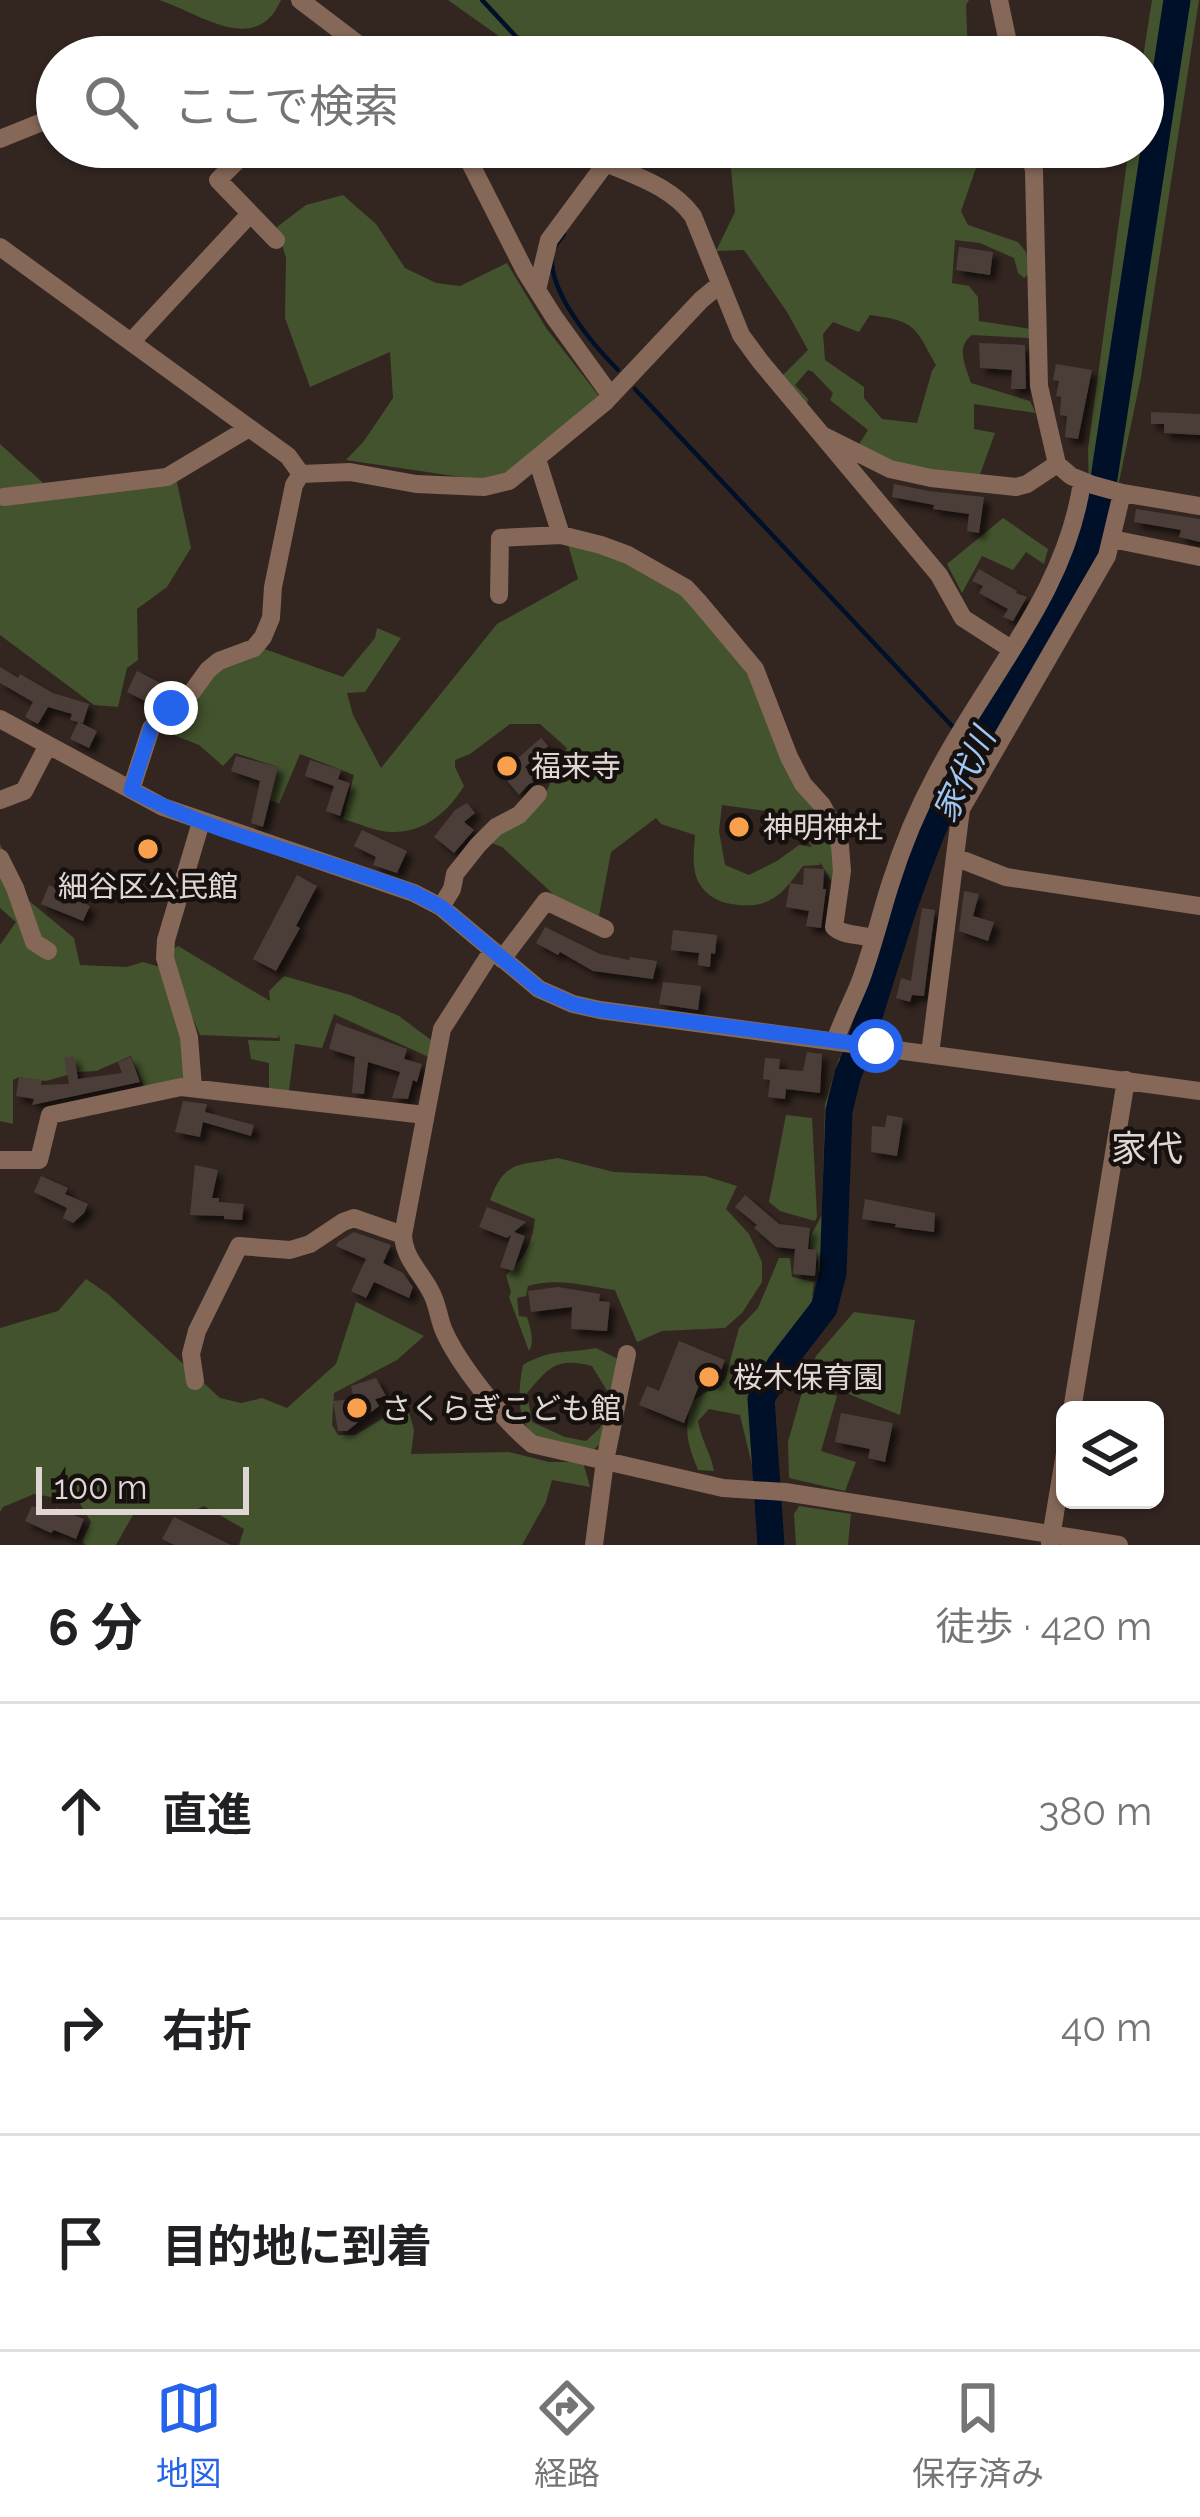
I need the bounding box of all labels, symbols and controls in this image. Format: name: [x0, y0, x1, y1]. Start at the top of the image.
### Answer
search box: [36, 36, 1164, 168]
icon: search: [78, 69, 144, 135]
text: ここで検索: [174, 80, 399, 133]
route end: [144, 681, 198, 735]
water label: 家代川: [925, 719, 1005, 828]
place label: 福来寺: [531, 749, 621, 784]
marker: 福来寺: [494, 753, 520, 779]
place label: 神明神社: [763, 810, 883, 845]
marker: 神明神社: [726, 814, 752, 840]
marker: 細谷区公民館: [135, 836, 161, 862]
place label: 細谷区公民館: [58, 869, 238, 904]
route start: [849, 1019, 903, 1073]
district label: 家代: [1111, 1127, 1183, 1169]
place label: 桜木保育園: [733, 1360, 883, 1395]
marker: 桜木保育園: [696, 1364, 722, 1390]
place label: さくらぎこども館: [381, 1391, 621, 1426]
marker: さくらぎこども館: [344, 1395, 370, 1421]
map controls: [1056, 1401, 1164, 1509]
button: layers: [1056, 1401, 1164, 1509]
scale bar: [36, 1461, 249, 1514]
text: 100 m: [54, 1468, 147, 1507]
text: 6 分: [48, 1597, 142, 1657]
text: 徒歩 · 420 m: [935, 1603, 1152, 1649]
icon: ahead: [48, 1778, 114, 1844]
text: 直進: [162, 1788, 252, 1841]
text: 380 m: [1038, 1788, 1152, 1834]
icon: right: [48, 1994, 114, 2060]
text: 右折: [162, 2004, 252, 2057]
text: 40 m: [1061, 2004, 1152, 2050]
icon: arrive: [48, 2210, 114, 2276]
text: 目的地に到着: [162, 2220, 432, 2273]
tab: 地図: [156, 2375, 222, 2495]
tab: 経路: [534, 2375, 600, 2495]
tab: 保存済み: [912, 2375, 1044, 2495]

